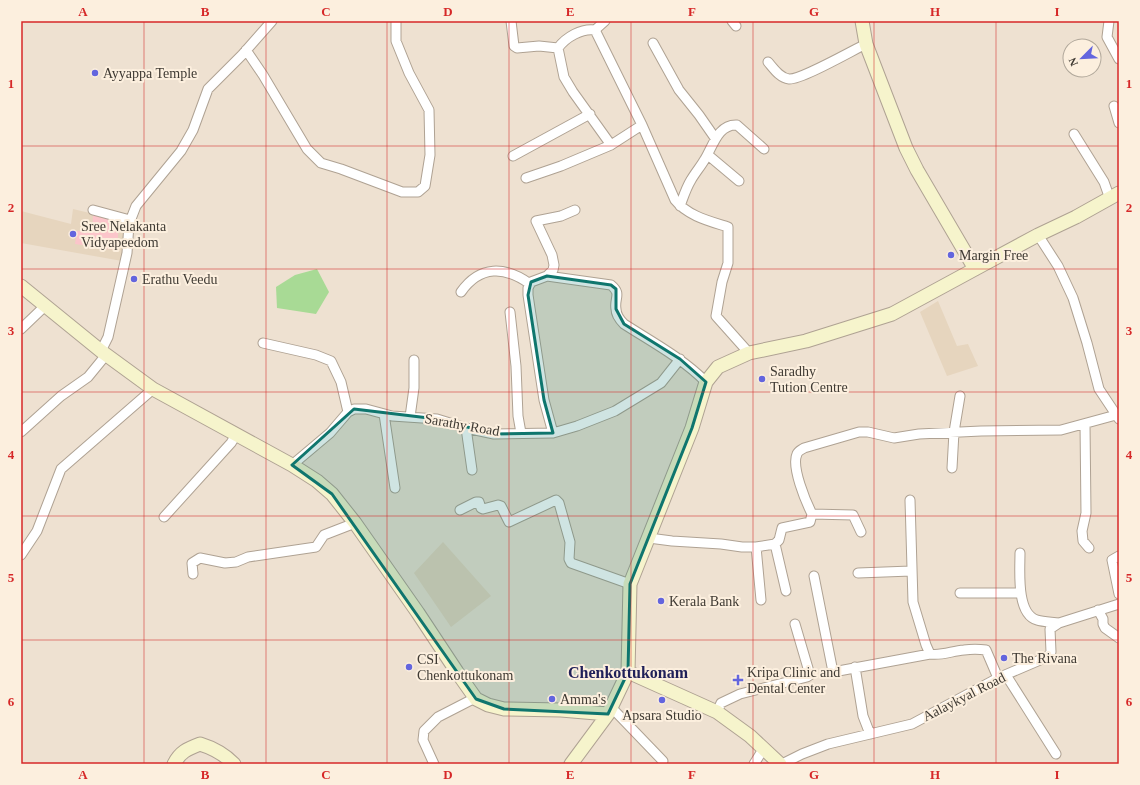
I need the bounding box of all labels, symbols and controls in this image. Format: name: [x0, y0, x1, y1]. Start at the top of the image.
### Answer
text: A: [78, 4, 88, 19]
text: B: [201, 4, 210, 19]
text: C: [321, 4, 331, 19]
text: D: [443, 4, 453, 19]
text: E: [566, 4, 574, 19]
text: F: [688, 4, 696, 19]
text: G: [809, 4, 819, 19]
text: H: [930, 4, 940, 19]
text: I: [1054, 4, 1060, 19]
north arrow: [1062, 38, 1102, 78]
text: N: [1066, 56, 1080, 68]
place label: Ayyappa Temple: [103, 66, 197, 81]
marker: Ayyappa Temple: [90, 68, 100, 78]
text: 1: [8, 76, 14, 91]
text: 1: [1126, 76, 1132, 91]
text: 2: [8, 200, 14, 215]
text: 2: [1126, 200, 1132, 215]
place label: Sree Nelakanta Vidyapeedom: [81, 219, 167, 250]
marker: Sree Nelakanta Vidyapeedom: [68, 229, 78, 239]
place label: Margin Free: [959, 248, 1028, 263]
marker: Margin Free: [946, 250, 956, 260]
place label: Erathu Veedu: [142, 272, 218, 287]
marker: Erathu Veedu: [129, 274, 139, 284]
text: 3: [8, 323, 15, 338]
text: 3: [1126, 323, 1133, 338]
place label: Saradhy Tution Centre: [770, 364, 848, 395]
marker: Saradhy Tution Centre: [757, 374, 767, 384]
street label: Sarathy Road: [423, 411, 501, 439]
text: 4: [8, 447, 15, 462]
text: 4: [1126, 447, 1133, 462]
text: 5: [8, 570, 15, 585]
text: 5: [1126, 570, 1133, 585]
place label: Kerala Bank: [669, 594, 739, 609]
marker: Kerala Bank: [656, 596, 666, 606]
place label: The Rivana: [1012, 651, 1078, 666]
place label: CSI Chenkottukonam: [417, 652, 514, 683]
marker: The Rivana: [999, 653, 1009, 663]
marker: CSI Chenkottukonam: [404, 662, 414, 672]
district label: Chenkottukonam: [568, 664, 689, 681]
place label: Kripa Clinic and Dental Center: [747, 665, 840, 696]
street label: Aalaykyal Road: [920, 670, 1008, 724]
marker: Kripa Clinic and Dental Center: [732, 674, 744, 686]
place label: Amma's: [560, 692, 606, 707]
text: 6: [8, 694, 15, 709]
marker: Amma's: [547, 694, 557, 704]
text: 6: [1126, 694, 1133, 709]
marker: Apsara Studio: [657, 695, 667, 705]
place label: Apsara Studio: [622, 708, 702, 723]
text: A: [78, 767, 88, 782]
text: B: [201, 767, 210, 782]
text: C: [321, 767, 331, 782]
text: D: [443, 767, 453, 782]
text: E: [566, 767, 574, 782]
text: F: [688, 767, 696, 782]
text: G: [809, 767, 819, 782]
text: H: [930, 767, 940, 782]
text: I: [1054, 767, 1060, 782]

